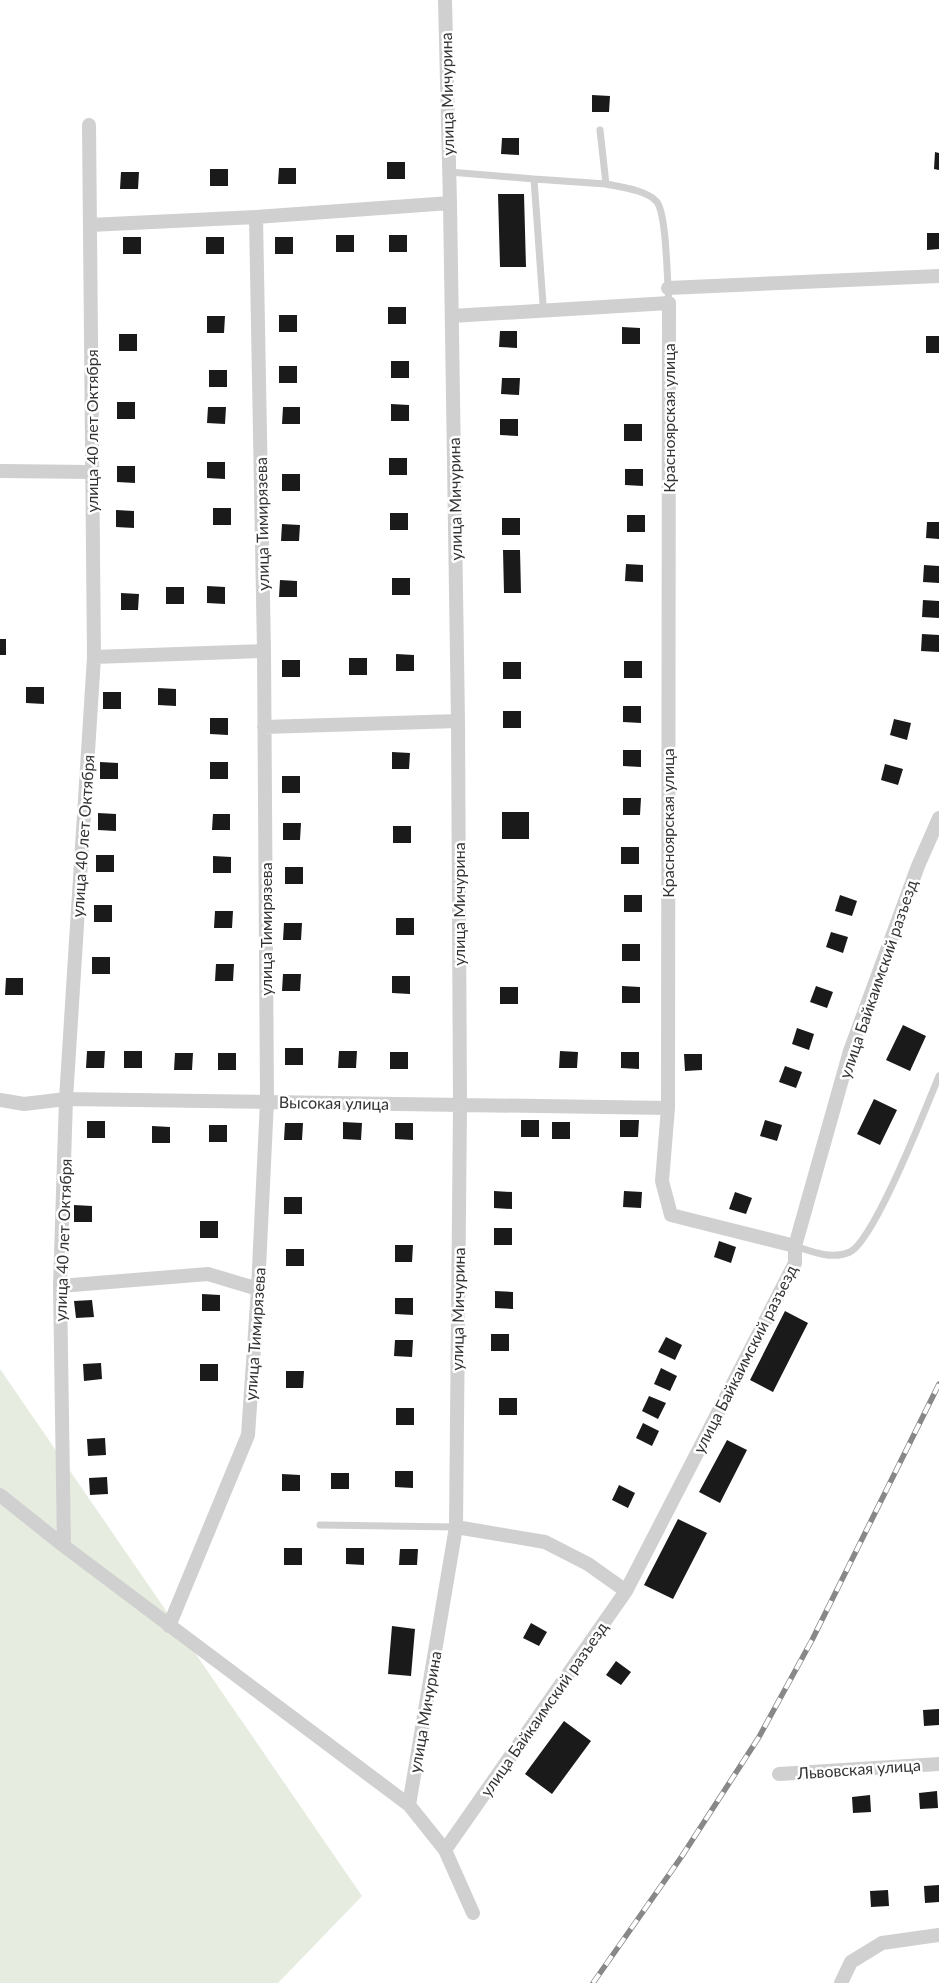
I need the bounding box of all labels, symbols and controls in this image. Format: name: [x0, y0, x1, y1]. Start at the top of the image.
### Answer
street label: улица Мичурина: [436, 32, 457, 156]
street label: Красноярская улица: [659, 343, 678, 493]
street label: улица 40 лет Октября: [82, 349, 101, 513]
street label: улица Мичурина: [444, 437, 465, 561]
street label: улица Тимирязева: [251, 457, 272, 591]
street label: Красноярская улица: [658, 748, 677, 898]
street label: улица 40 лет Октября: [67, 754, 98, 918]
street label: улица Мичурина: [449, 842, 468, 966]
street label: улица Тимирязева: [256, 862, 275, 996]
street label: улица Байкаимский разъезд: [835, 877, 921, 1081]
street label: Высокая улица: [279, 1092, 389, 1113]
street label: улица 40 лет Октября: [50, 1158, 75, 1322]
street label: улица Мичурина: [447, 1247, 468, 1371]
street label: улица Байкаимский разъезд: [689, 1261, 800, 1456]
street label: улица Тимирязева: [240, 1267, 269, 1401]
street label: улица Байкаимский разъезд: [476, 1618, 611, 1800]
street label: улица Мичурина: [404, 1650, 445, 1774]
street label: Львовская улица: [796, 1755, 921, 1782]

